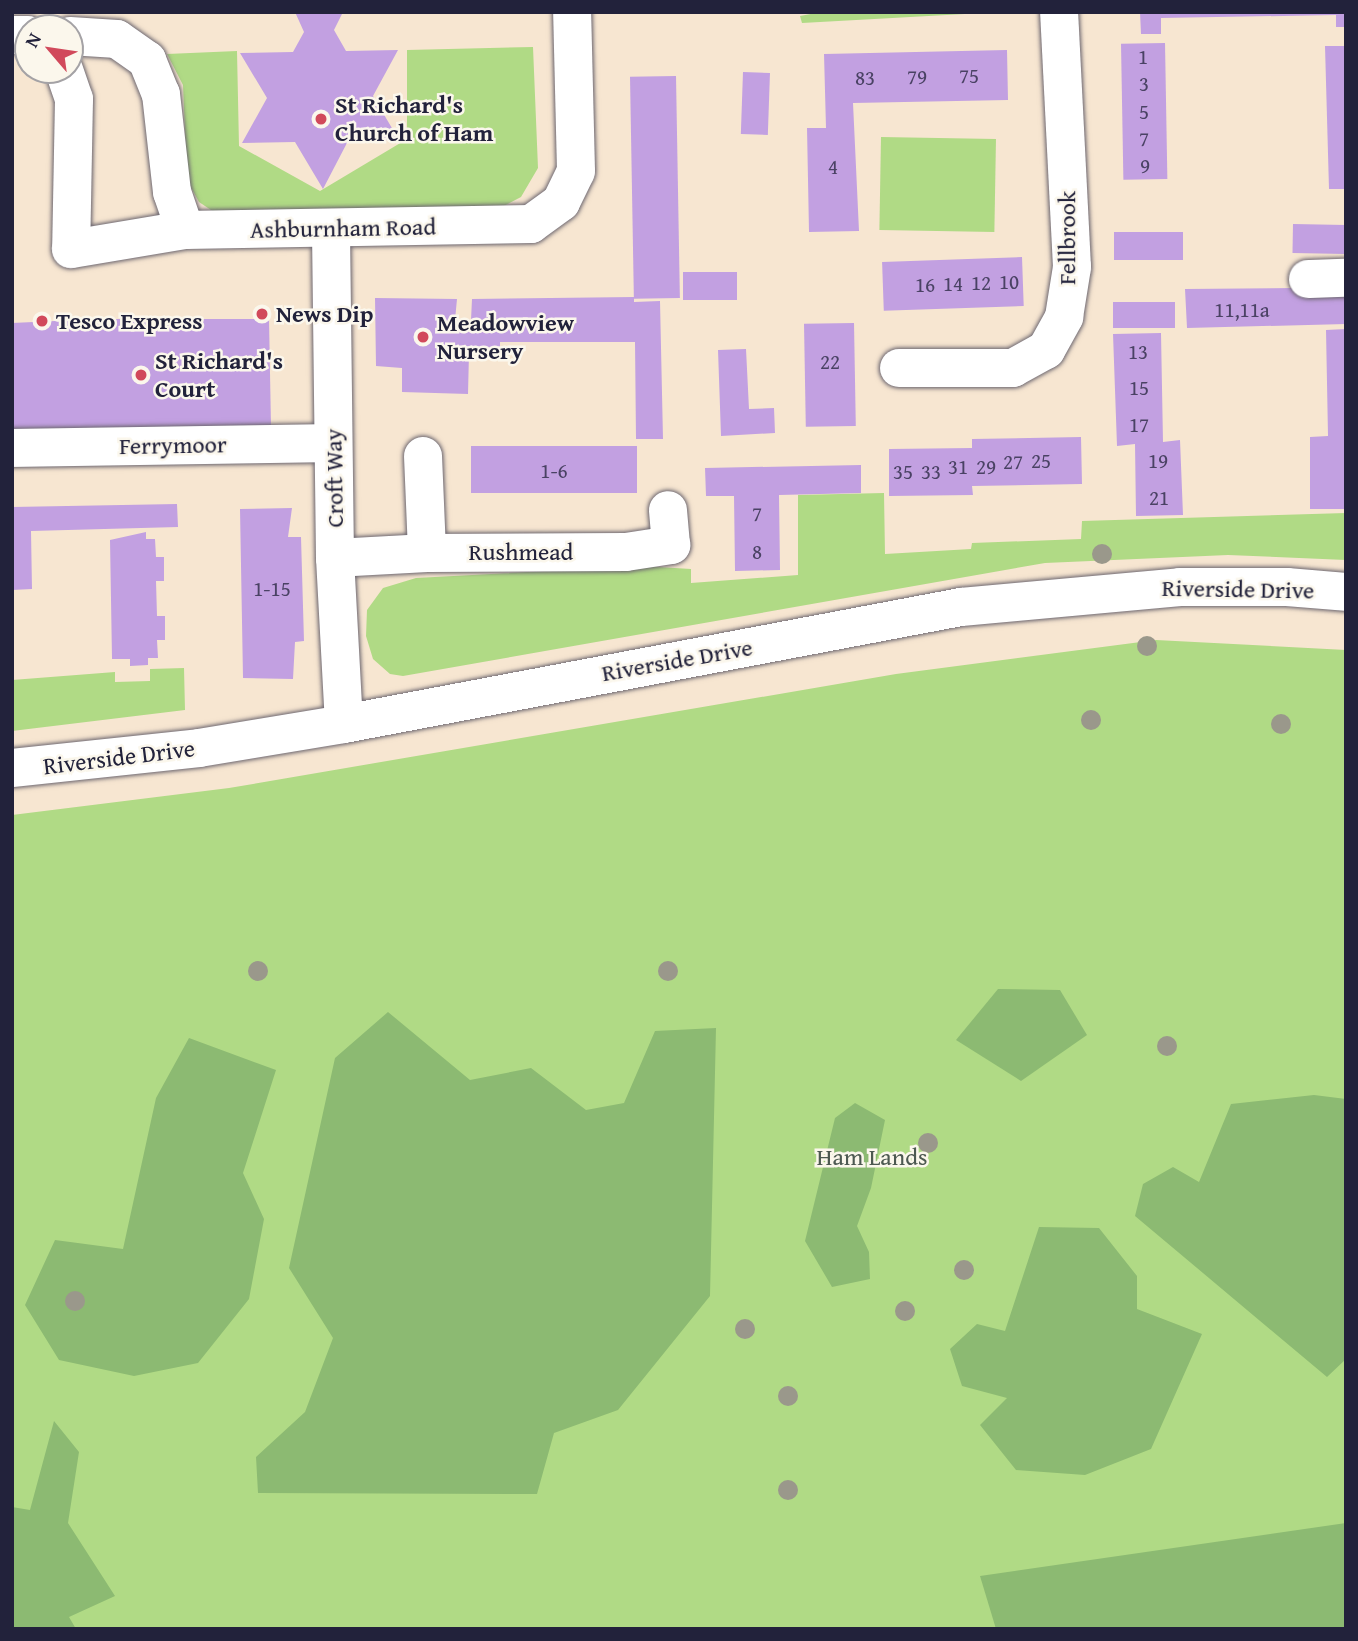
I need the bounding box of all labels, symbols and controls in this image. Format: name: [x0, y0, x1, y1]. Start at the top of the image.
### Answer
north arrow: [14, 14, 84, 84]
text: N: [17, 27, 48, 52]
house number: 1: [1138, 44, 1148, 70]
house number: 75: [959, 63, 979, 89]
house number: 79: [907, 64, 927, 90]
house number: 83: [855, 65, 875, 91]
house number: 3: [1139, 71, 1149, 97]
place label: St Richard's Church of Ham: [335, 91, 493, 147]
house number: 5: [1139, 99, 1149, 125]
marker: St Richard's Church of Ham: [313, 111, 329, 127]
house number: 7: [1139, 126, 1149, 152]
house number: 9: [1140, 153, 1150, 179]
house number: 4: [828, 154, 838, 180]
street label: Fellbrook: [1053, 191, 1081, 285]
street label: Ashburnham Road: [250, 212, 436, 244]
house number: 10: [999, 269, 1019, 295]
house number: 12: [971, 270, 991, 296]
house number: 14: [943, 271, 963, 297]
house number: 16: [915, 272, 935, 298]
house number: 11,11a: [1214, 297, 1270, 323]
place label: News Dip: [276, 300, 373, 328]
marker: News Dip: [254, 306, 270, 322]
place label: Tesco Express: [56, 307, 203, 335]
place label: Meadowview Nursery: [437, 309, 574, 365]
marker: Tesco Express: [34, 313, 50, 329]
marker: Meadowview Nursery: [415, 329, 431, 345]
house number: 13: [1128, 339, 1148, 365]
place label: St Richard's Court: [155, 347, 283, 403]
house number: 22: [820, 349, 840, 375]
marker: St Richard's Court: [133, 367, 149, 383]
house number: 15: [1129, 375, 1149, 401]
house number: 17: [1129, 412, 1149, 438]
street label: Croft Way: [319, 428, 349, 528]
street label: Ferrymoor: [119, 430, 227, 460]
house number: 25: [1031, 448, 1051, 474]
house number: 19: [1148, 448, 1168, 474]
house number: 27: [1003, 449, 1023, 475]
house number: 31: [948, 454, 968, 480]
house number: 29: [976, 454, 996, 480]
house number: 1-6: [540, 458, 568, 484]
house number: 35: [893, 459, 913, 485]
house number: 33: [921, 459, 941, 485]
house number: 21: [1149, 485, 1169, 511]
house number: 7: [752, 501, 762, 527]
street label: Rushmead: [469, 538, 573, 566]
house number: 8: [752, 539, 762, 565]
street label: Riverside Drive: [1161, 573, 1315, 605]
house number: 1-15: [253, 576, 291, 602]
street label: Riverside Drive: [599, 633, 755, 687]
street label: Riverside Drive: [42, 733, 196, 781]
park label: Ham Lands: [816, 1143, 928, 1171]

